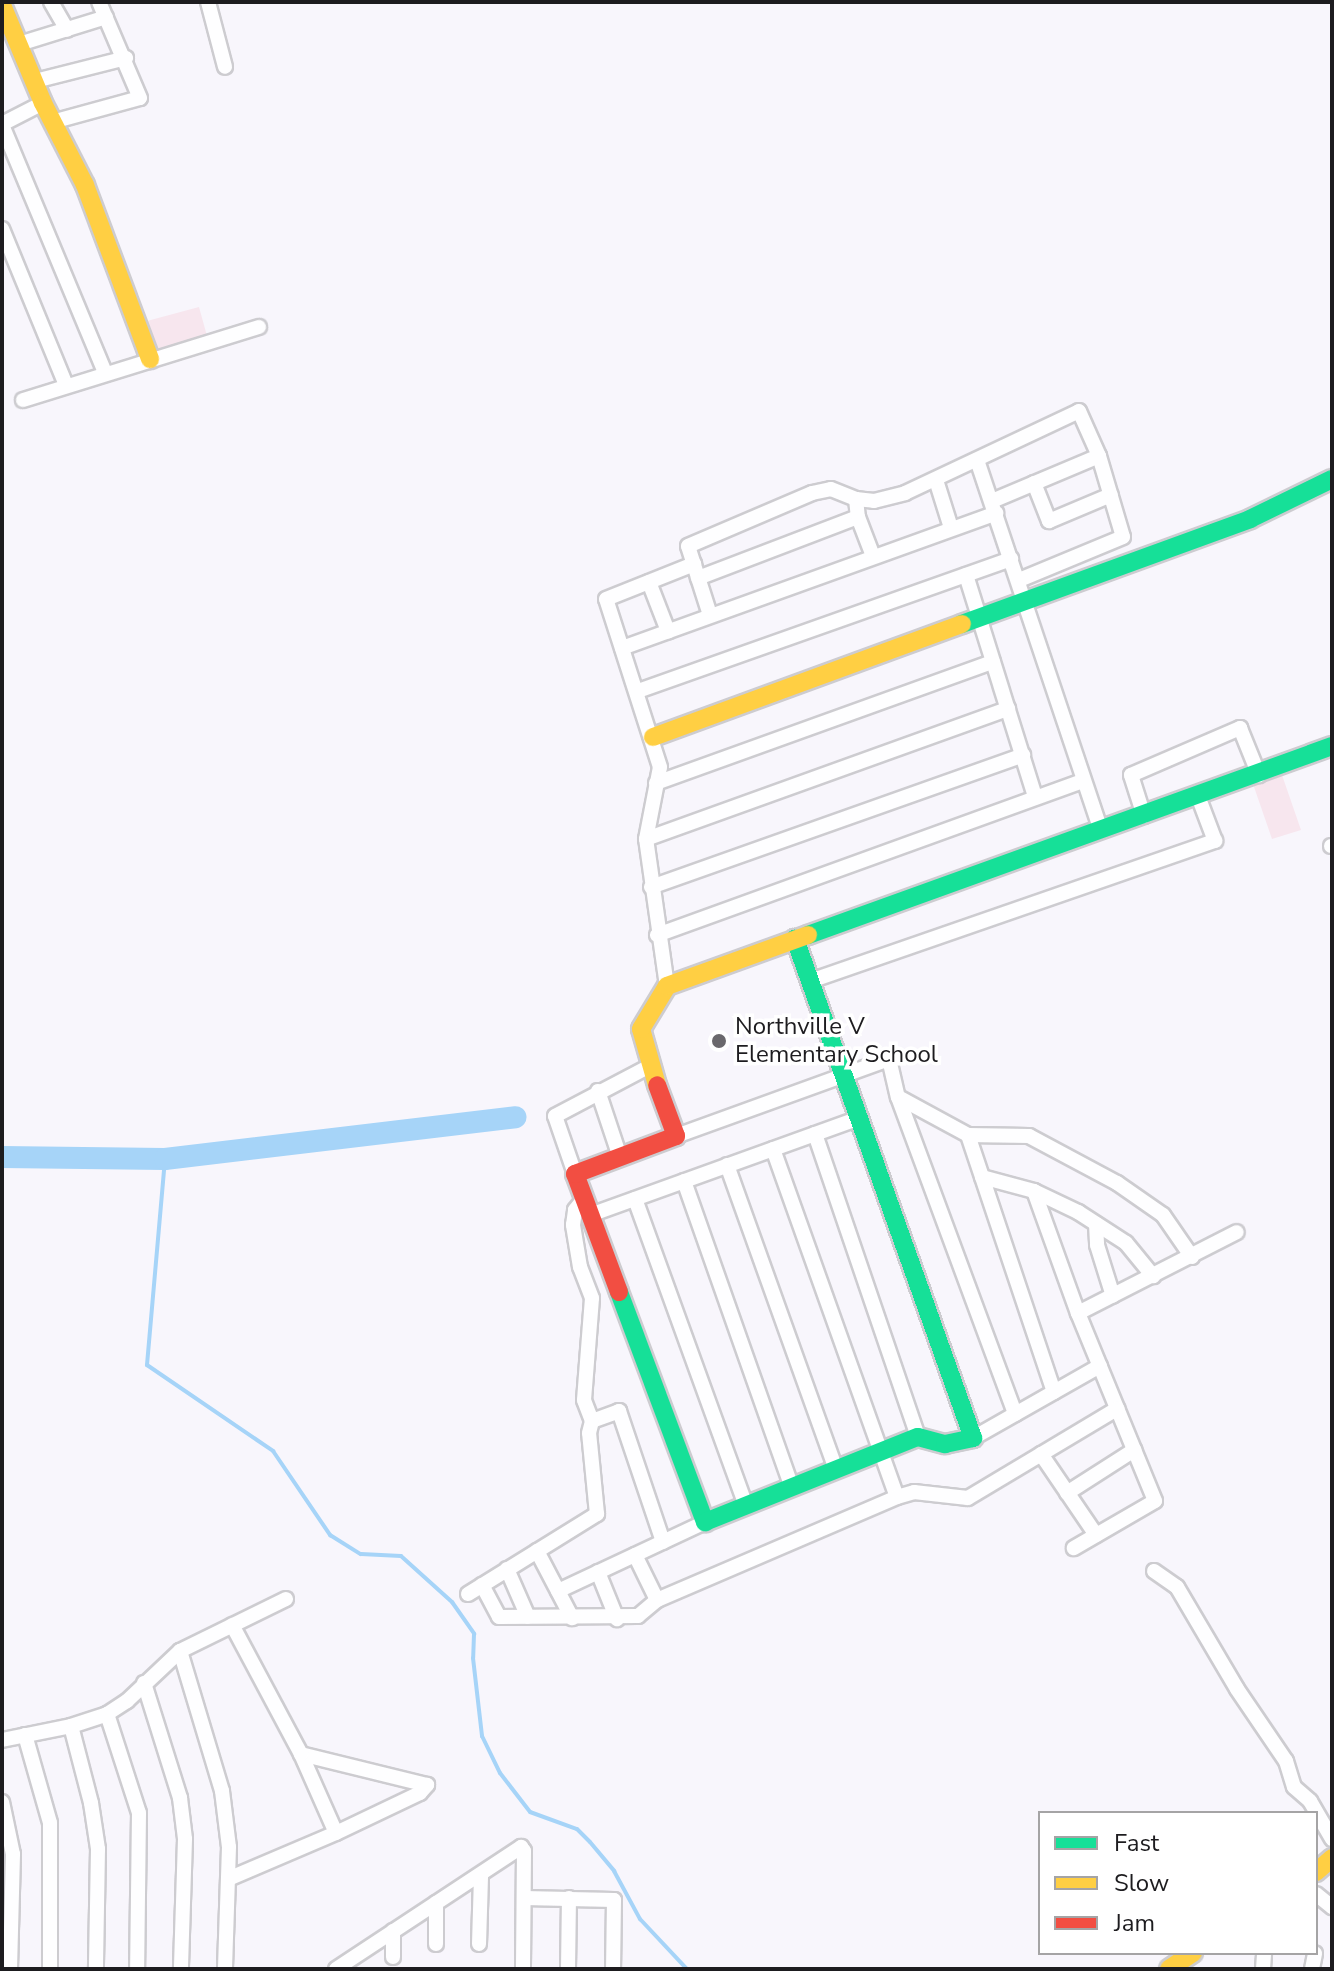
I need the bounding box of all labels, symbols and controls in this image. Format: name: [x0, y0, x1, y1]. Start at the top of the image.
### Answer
place label: Northville V Elementary School: [735, 1013, 938, 1069]
marker: Northville V Elementary School: [710, 1032, 728, 1050]
legend: [1038, 1811, 1318, 1955]
text: Fast: [1114, 1827, 1159, 1859]
text: Slow: [1114, 1867, 1169, 1899]
text: Jam: [1114, 1907, 1155, 1939]

